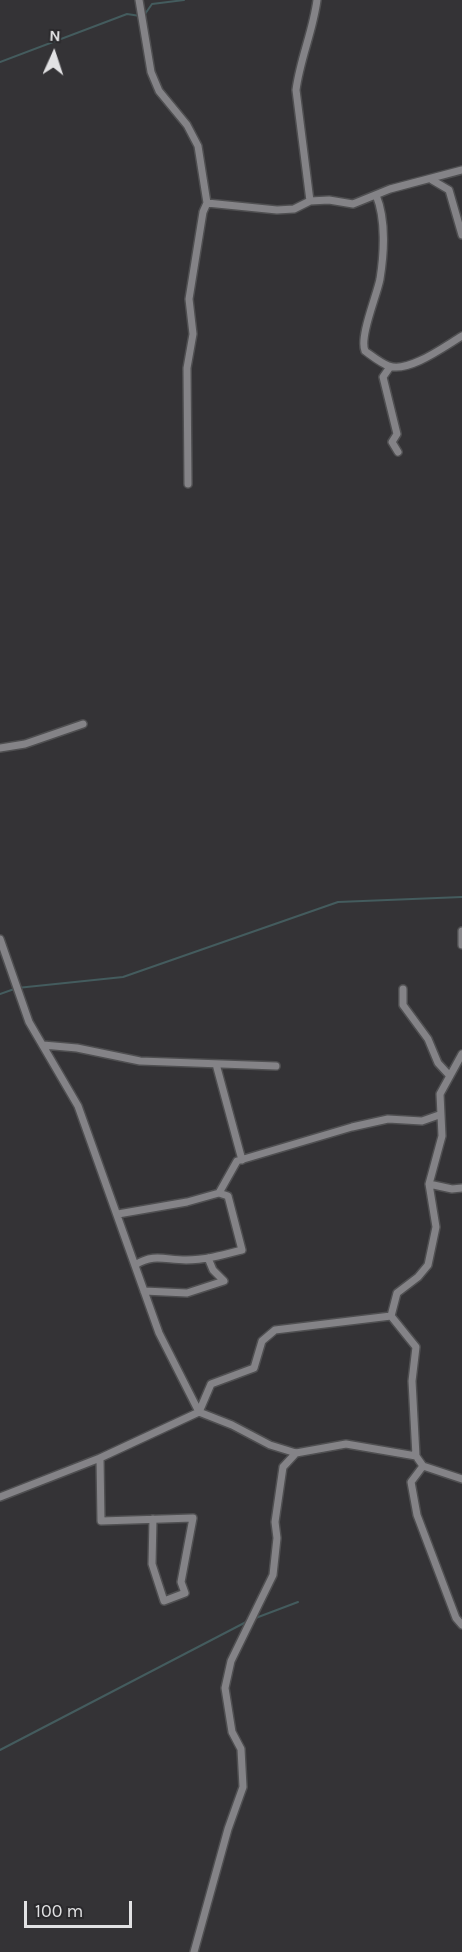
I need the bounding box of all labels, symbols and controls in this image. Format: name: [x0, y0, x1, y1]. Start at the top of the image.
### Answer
north arrow: [24, 24, 84, 84]
text: N: [49, 26, 61, 45]
scale bar: [27, 1889, 135, 1927]
text: 100 m: [35, 1900, 83, 1922]

